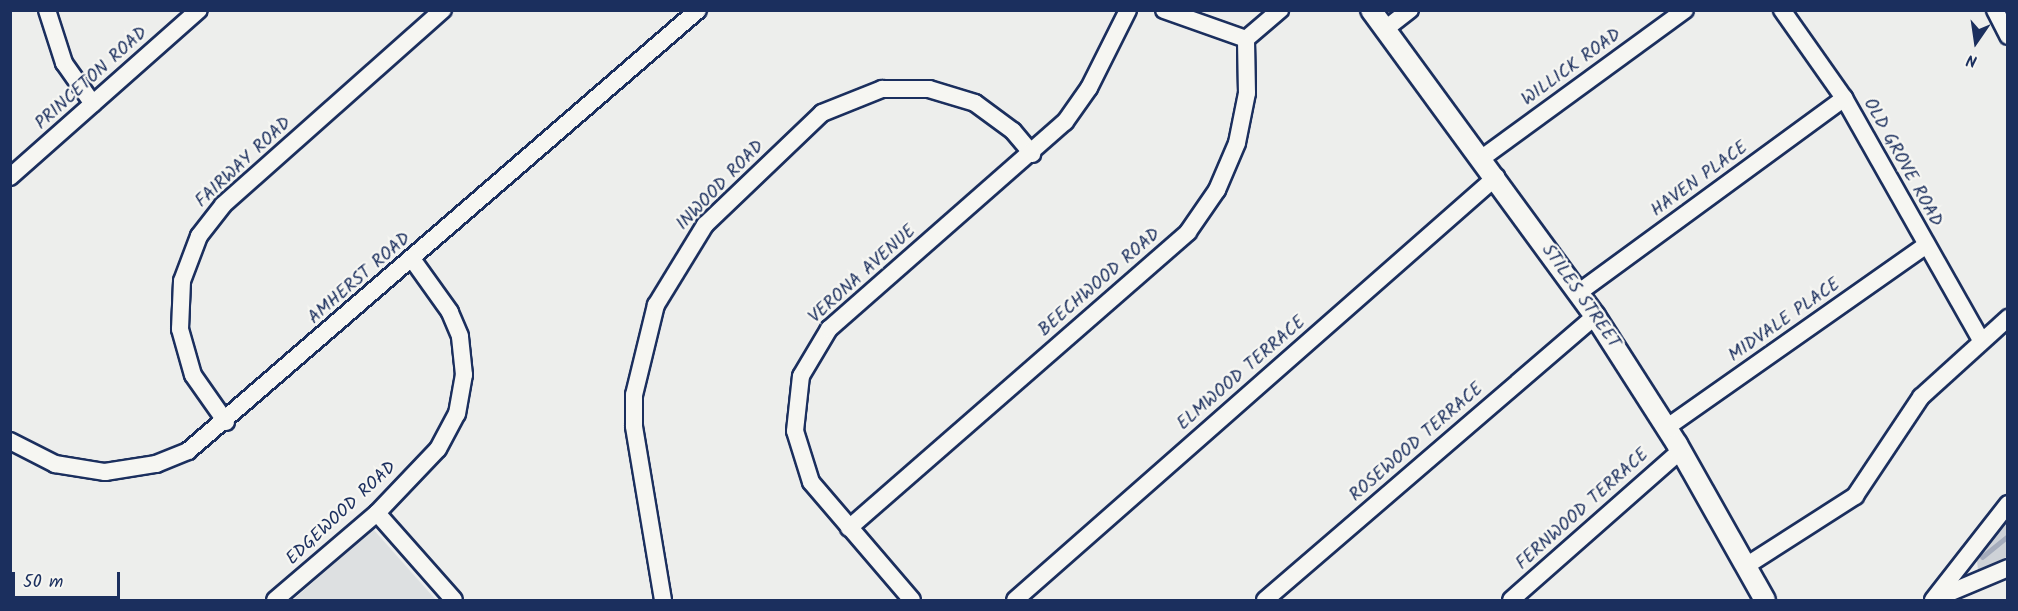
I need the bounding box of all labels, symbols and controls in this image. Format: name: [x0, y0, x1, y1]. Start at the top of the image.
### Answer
north arrow: [1946, 12, 2006, 72]
street label: PRINCETON ROAD: [31, 23, 153, 135]
street label: WILLICK ROAD: [1518, 25, 1626, 111]
text: N: [1964, 47, 1980, 73]
street label: OLD GROVE ROAD: [1858, 95, 1946, 231]
street label: FAIRWAY ROAD: [192, 113, 296, 213]
street label: INWOOD ROAD: [673, 136, 769, 236]
street label: HAVEN PLACE: [1647, 138, 1753, 222]
street label: VERONA AVENUE: [805, 221, 921, 329]
street label: BEECHWOOD ROAD: [1035, 224, 1165, 342]
street label: AMHERST ROAD: [304, 229, 416, 329]
street label: STILES STREET: [1536, 241, 1624, 353]
street label: MIDVALE PLACE: [1725, 274, 1845, 368]
street label: ELMWOOD TERRACE: [1173, 312, 1311, 436]
street label: ROSEWOOD TERRACE: [1346, 379, 1488, 507]
street label: FERNWOOD TERRACE: [1512, 445, 1654, 575]
street label: EDGEWOOD ROAD: [282, 457, 402, 571]
scale bar: [15, 560, 123, 598]
text: 50 m: [23, 568, 63, 597]

